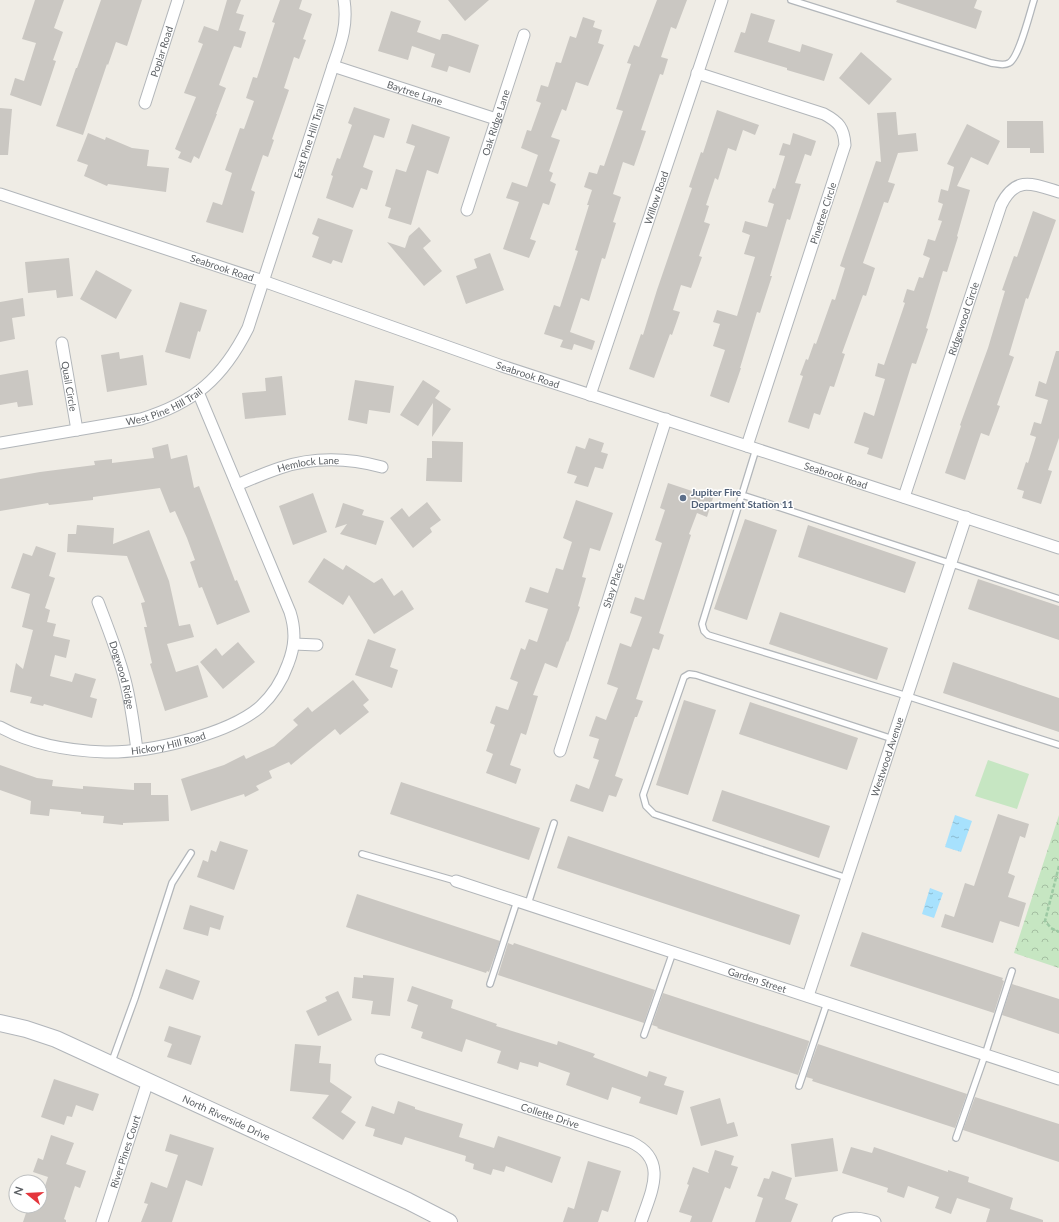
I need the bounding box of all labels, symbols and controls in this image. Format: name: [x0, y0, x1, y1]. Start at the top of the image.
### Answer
street label: Poplar Road: [148, 25, 175, 78]
street label: Baytree Lane: [386, 78, 444, 107]
street label: Oak Ridge Lane: [479, 88, 512, 157]
street label: East Pine Hill Trail: [291, 102, 326, 180]
street label: Willow Road: [641, 169, 670, 226]
street label: Pinetree Circle: [807, 181, 839, 245]
street label: Seabrook Road: [189, 251, 255, 284]
street label: Ridgewood Circle: [945, 280, 981, 357]
street label: Seabrook Road: [495, 358, 561, 390]
street label: Quail Circle: [59, 360, 80, 412]
street label: West Pine Hill Trail: [125, 385, 205, 427]
street label: Hemlock Lane: [276, 454, 339, 474]
street label: Seabrook Road: [803, 459, 869, 491]
place label: Jupiter Fire Department Station 11: [691, 486, 794, 510]
marker: Jupiter Fire Department Station 11: [678, 493, 688, 503]
street label: Shay Place: [600, 561, 626, 609]
street label: Dogwood Ridge: [107, 639, 137, 710]
street label: Westwood Avenue: [868, 715, 906, 798]
street label: Hickory Hill Road: [130, 729, 207, 757]
street label: Garden Street: [726, 965, 788, 995]
street label: North Riverside Drive: [181, 1092, 272, 1143]
street label: Collette Drive: [519, 1100, 581, 1131]
street label: River Pines Court: [107, 1113, 143, 1190]
north arrow: [8, 1174, 48, 1214]
text: N: [11, 1185, 26, 1197]

